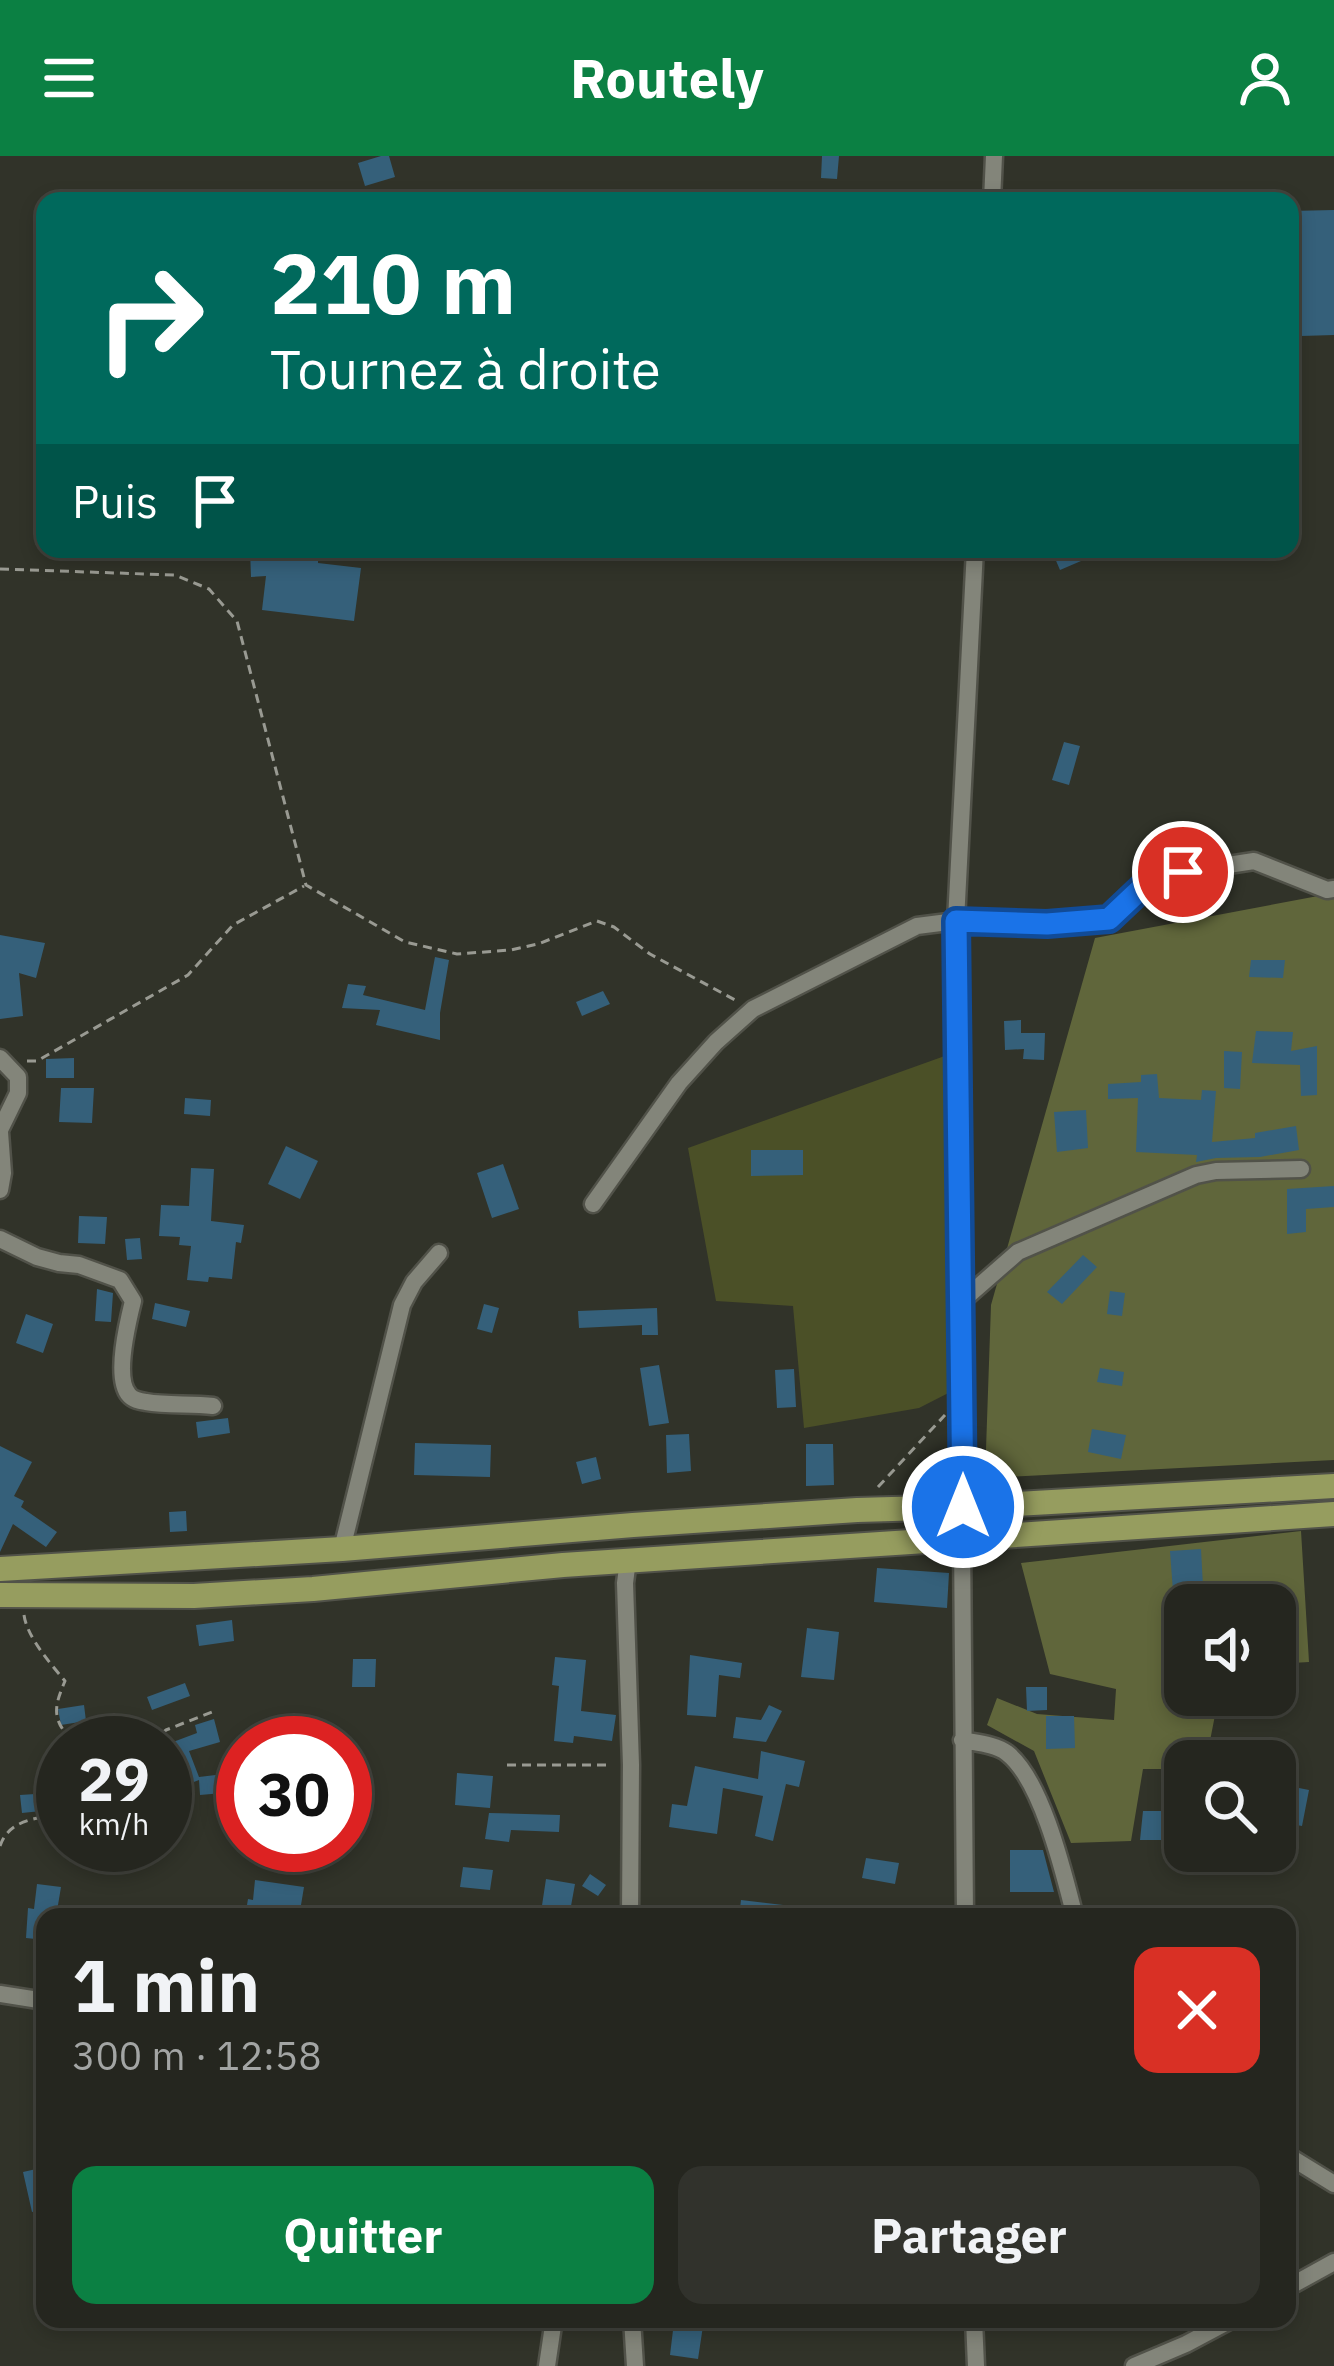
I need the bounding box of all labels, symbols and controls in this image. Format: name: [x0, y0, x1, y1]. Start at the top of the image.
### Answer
text: Routely: [570, 43, 764, 113]
icon: menu: [36, 45, 102, 111]
icon: person: [1232, 45, 1298, 111]
text: 210 m: [270, 228, 516, 337]
icon: right: [72, 240, 228, 396]
text: Tournez à droite: [270, 334, 661, 404]
icon: arrive: [182, 468, 248, 534]
text: Puis: [72, 472, 158, 530]
pin: [1132, 821, 1234, 923]
icon: arrive: [1150, 839, 1216, 905]
position arrow: [900, 1444, 1026, 1570]
map controls: [1164, 1584, 1296, 1872]
button: sound: [1164, 1584, 1296, 1716]
speed limit sign: 30: [216, 1716, 372, 1872]
text: 29: [78, 1739, 150, 1818]
button: search: [1164, 1740, 1296, 1872]
text: km/h: [79, 1804, 149, 1843]
text: 1 min: [72, 1938, 260, 2032]
button: close: [1134, 1947, 1260, 2073]
text: 300 m · 12:58: [72, 2030, 322, 2081]
button: Quitter: [72, 2166, 654, 2304]
button: Partager: [678, 2166, 1260, 2304]

